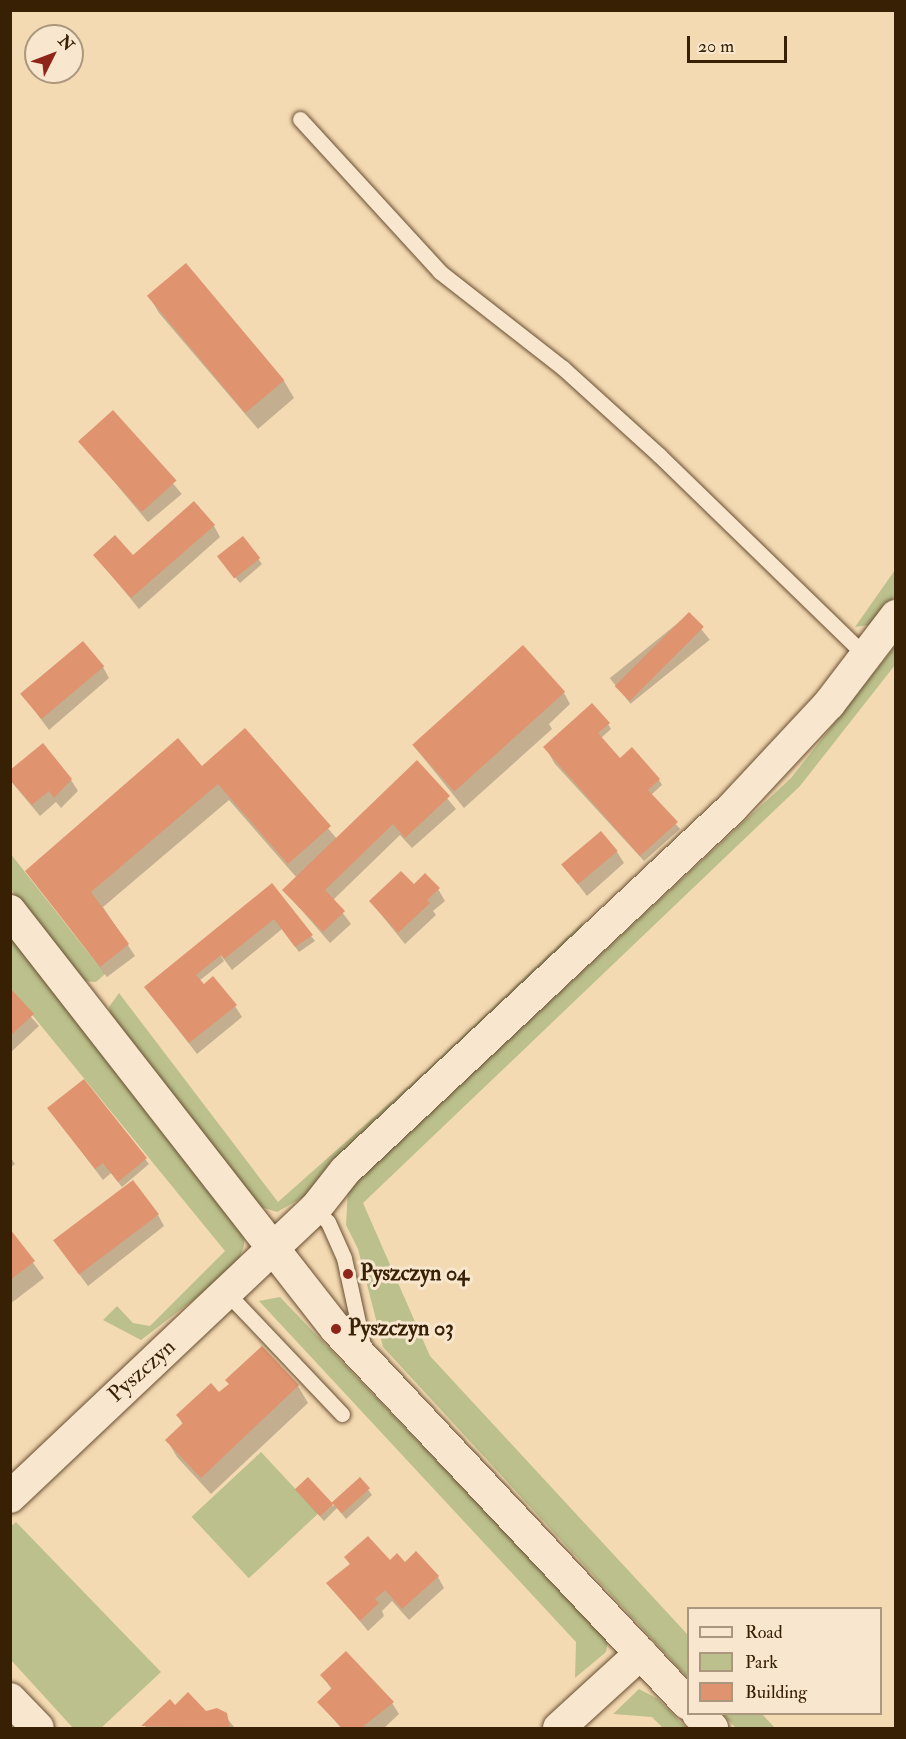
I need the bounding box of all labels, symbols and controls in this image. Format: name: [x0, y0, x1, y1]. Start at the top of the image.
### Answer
north arrow: [24, 24, 84, 84]
scale bar: [690, 24, 790, 62]
text: N: [54, 31, 78, 55]
text: 20 m: [698, 35, 734, 58]
place label: Pyszczyn 04: [360, 1261, 469, 1287]
marker: Pyszczyn 04: [341, 1267, 355, 1281]
place label: Pyszczyn 03: [348, 1316, 454, 1342]
marker: Pyszczyn 03: [329, 1322, 343, 1336]
street label: Pyszczyn: [103, 1334, 181, 1408]
legend: [687, 1607, 882, 1715]
text: Road: [745, 1621, 783, 1644]
text: Park: [745, 1651, 778, 1674]
text: Building: [745, 1681, 807, 1704]

